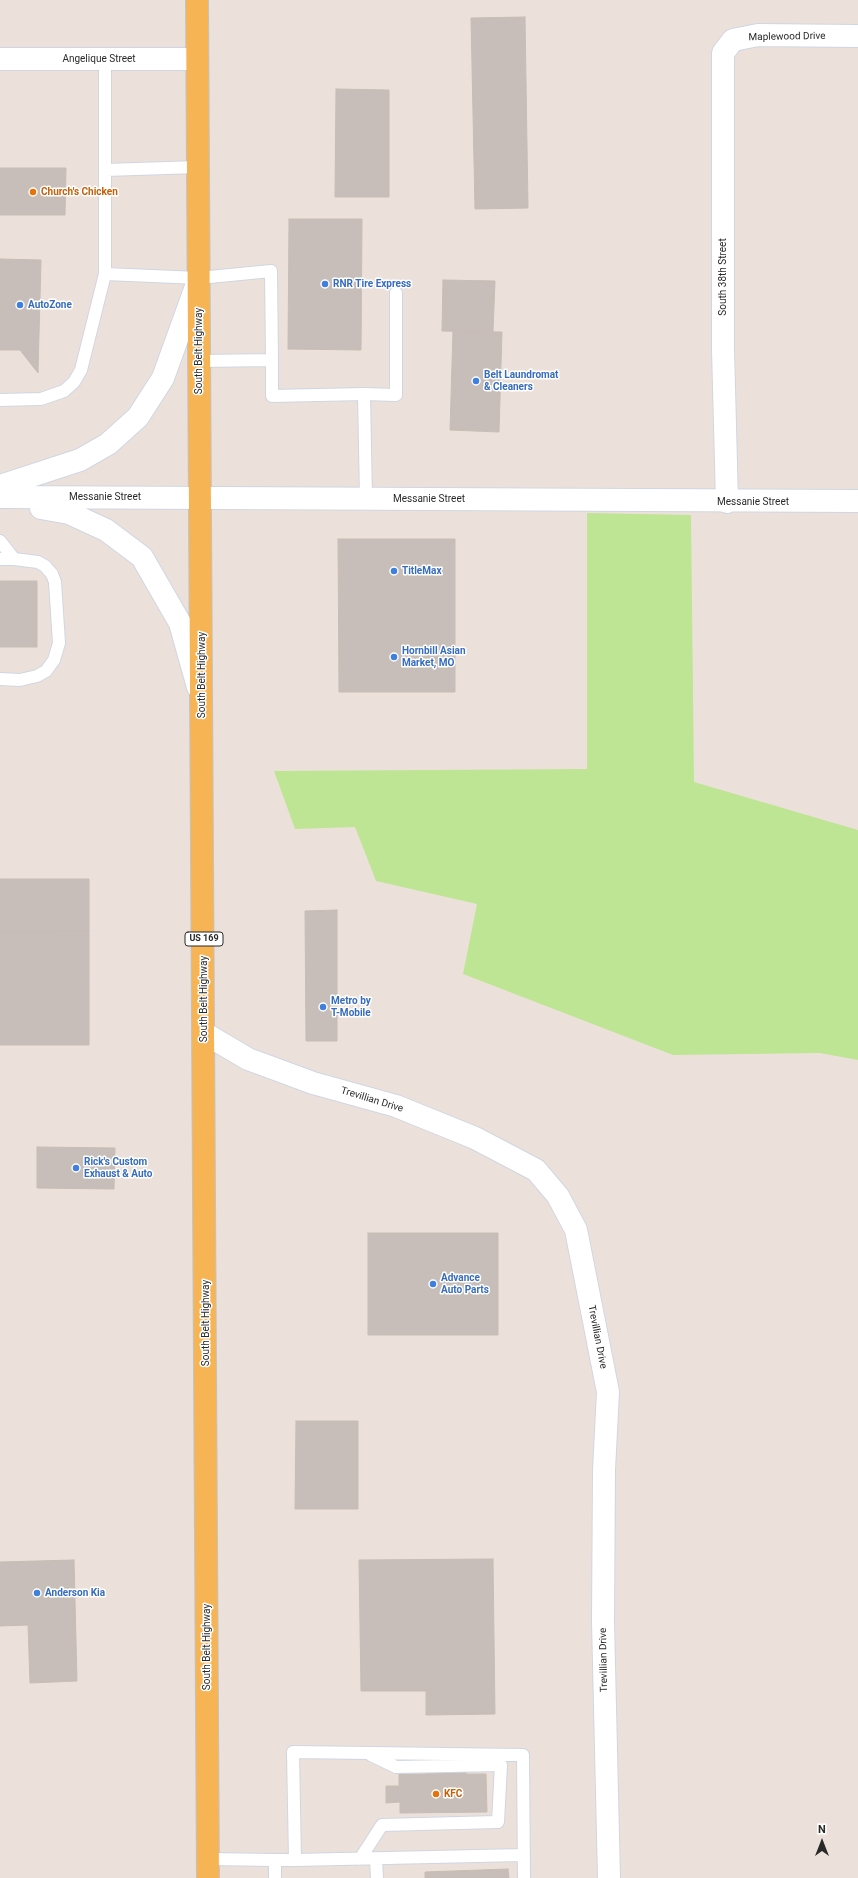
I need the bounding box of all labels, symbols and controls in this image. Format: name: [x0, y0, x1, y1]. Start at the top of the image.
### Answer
street label: Maplewood Drive: [748, 30, 826, 44]
street label: Angelique Street: [62, 53, 136, 65]
place label: Church's Chicken: [41, 186, 118, 198]
marker: Church's Chicken: [28, 187, 38, 197]
street label: South 38th Street: [717, 238, 729, 316]
place label: RNR Tire Express: [333, 278, 411, 290]
marker: RNR Tire Express: [320, 279, 330, 289]
place label: AutoZone: [28, 299, 72, 311]
marker: AutoZone: [15, 300, 25, 310]
street label: South Belt Highway: [193, 308, 205, 394]
place label: Belt Laundromat & Cleaners: [484, 369, 558, 392]
marker: Belt Laundromat & Cleaners: [471, 376, 481, 386]
street label: Messanie Street: [69, 491, 141, 503]
street label: Messanie Street: [393, 493, 465, 505]
street label: Messanie Street: [717, 496, 789, 508]
place label: TitleMax: [402, 565, 441, 577]
marker: TitleMax: [389, 566, 399, 576]
street label: South Belt Highway: [196, 632, 208, 718]
place label: Hornbill Asian Market, MO: [402, 645, 465, 668]
marker: Hornbill Asian Market, MO: [389, 652, 399, 662]
road number: US 169: [185, 932, 223, 946]
street label: South Belt Highway: [198, 956, 210, 1042]
place label: Metro by T-Mobile: [331, 995, 371, 1018]
marker: Metro by T-Mobile: [318, 1002, 328, 1012]
street label: Trevillian Drive: [339, 1085, 405, 1115]
place label: Rick's Custom Exhaust & Auto: [84, 1156, 152, 1180]
marker: Rick's Custom Exhaust & Auto: [71, 1163, 81, 1173]
place label: Advance Auto Parts: [441, 1272, 489, 1296]
marker: Advance Auto Parts: [428, 1279, 438, 1289]
street label: South Belt Highway: [200, 1280, 212, 1366]
street label: Trevillian Drive: [585, 1304, 609, 1370]
place label: Anderson Kia: [45, 1587, 105, 1599]
marker: Anderson Kia: [32, 1588, 42, 1598]
street label: South Belt Highway: [201, 1604, 213, 1690]
street label: Trevillian Drive: [597, 1628, 611, 1692]
place label: KFC: [444, 1788, 462, 1800]
marker: KFC: [431, 1789, 441, 1799]
north arrow: [802, 1822, 842, 1862]
text: N: [818, 1823, 826, 1836]

